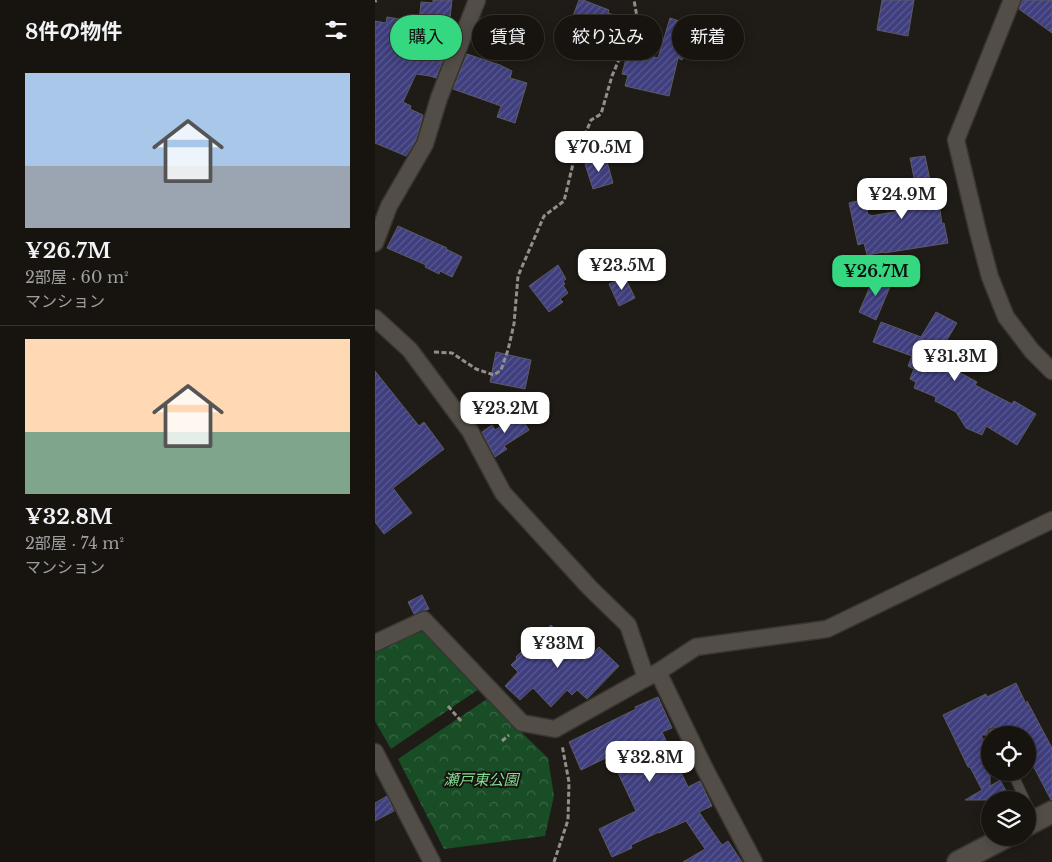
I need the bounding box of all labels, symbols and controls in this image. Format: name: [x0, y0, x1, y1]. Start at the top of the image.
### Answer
chip: 購入: [390, 15, 462, 60]
chip: 賃貸: [472, 15, 544, 60]
chip: 絞り込み: [554, 15, 662, 60]
chip: 新着: [672, 15, 744, 60]
icon: filters: [322, 16, 350, 44]
text: 8件の物件: [25, 19, 122, 45]
icon: home: [143, 106, 233, 196]
pin: ¥70.5M: [558, 130, 640, 173]
text: ¥70.5M: [566, 137, 632, 157]
pin: ¥24.9M: [861, 178, 943, 220]
text: ¥24.9M: [868, 184, 936, 204]
text: ¥26.7M: [25, 238, 111, 264]
pin: ¥23.5M: [581, 248, 663, 291]
pin: ¥26.7M: [835, 254, 917, 297]
text: ¥23.5M: [589, 255, 655, 275]
text: ¥26.7M: [843, 261, 909, 281]
text: 2部屋 · 60 m²: [25, 267, 129, 287]
text: マンション: [25, 291, 105, 311]
pin: ¥31.3M: [914, 340, 996, 382]
text: ¥31.3M: [923, 346, 987, 366]
icon: home: [143, 371, 233, 461]
pin: ¥23.2M: [464, 392, 546, 434]
text: ¥23.2M: [471, 398, 539, 418]
text: ¥32.8M: [25, 504, 113, 530]
text: 2部屋 · 74 m²: [25, 533, 124, 553]
text: マンション: [25, 557, 105, 577]
pin: ¥33M: [528, 626, 588, 669]
text: ¥33M: [532, 633, 584, 653]
map controls: [981, 726, 1036, 846]
button: locate: [981, 726, 1036, 781]
pin: ¥32.8M: [609, 740, 691, 783]
text: ¥32.8M: [617, 747, 683, 767]
park label: 瀬戸東公園: [443, 770, 520, 789]
button: layers: [981, 791, 1036, 846]

